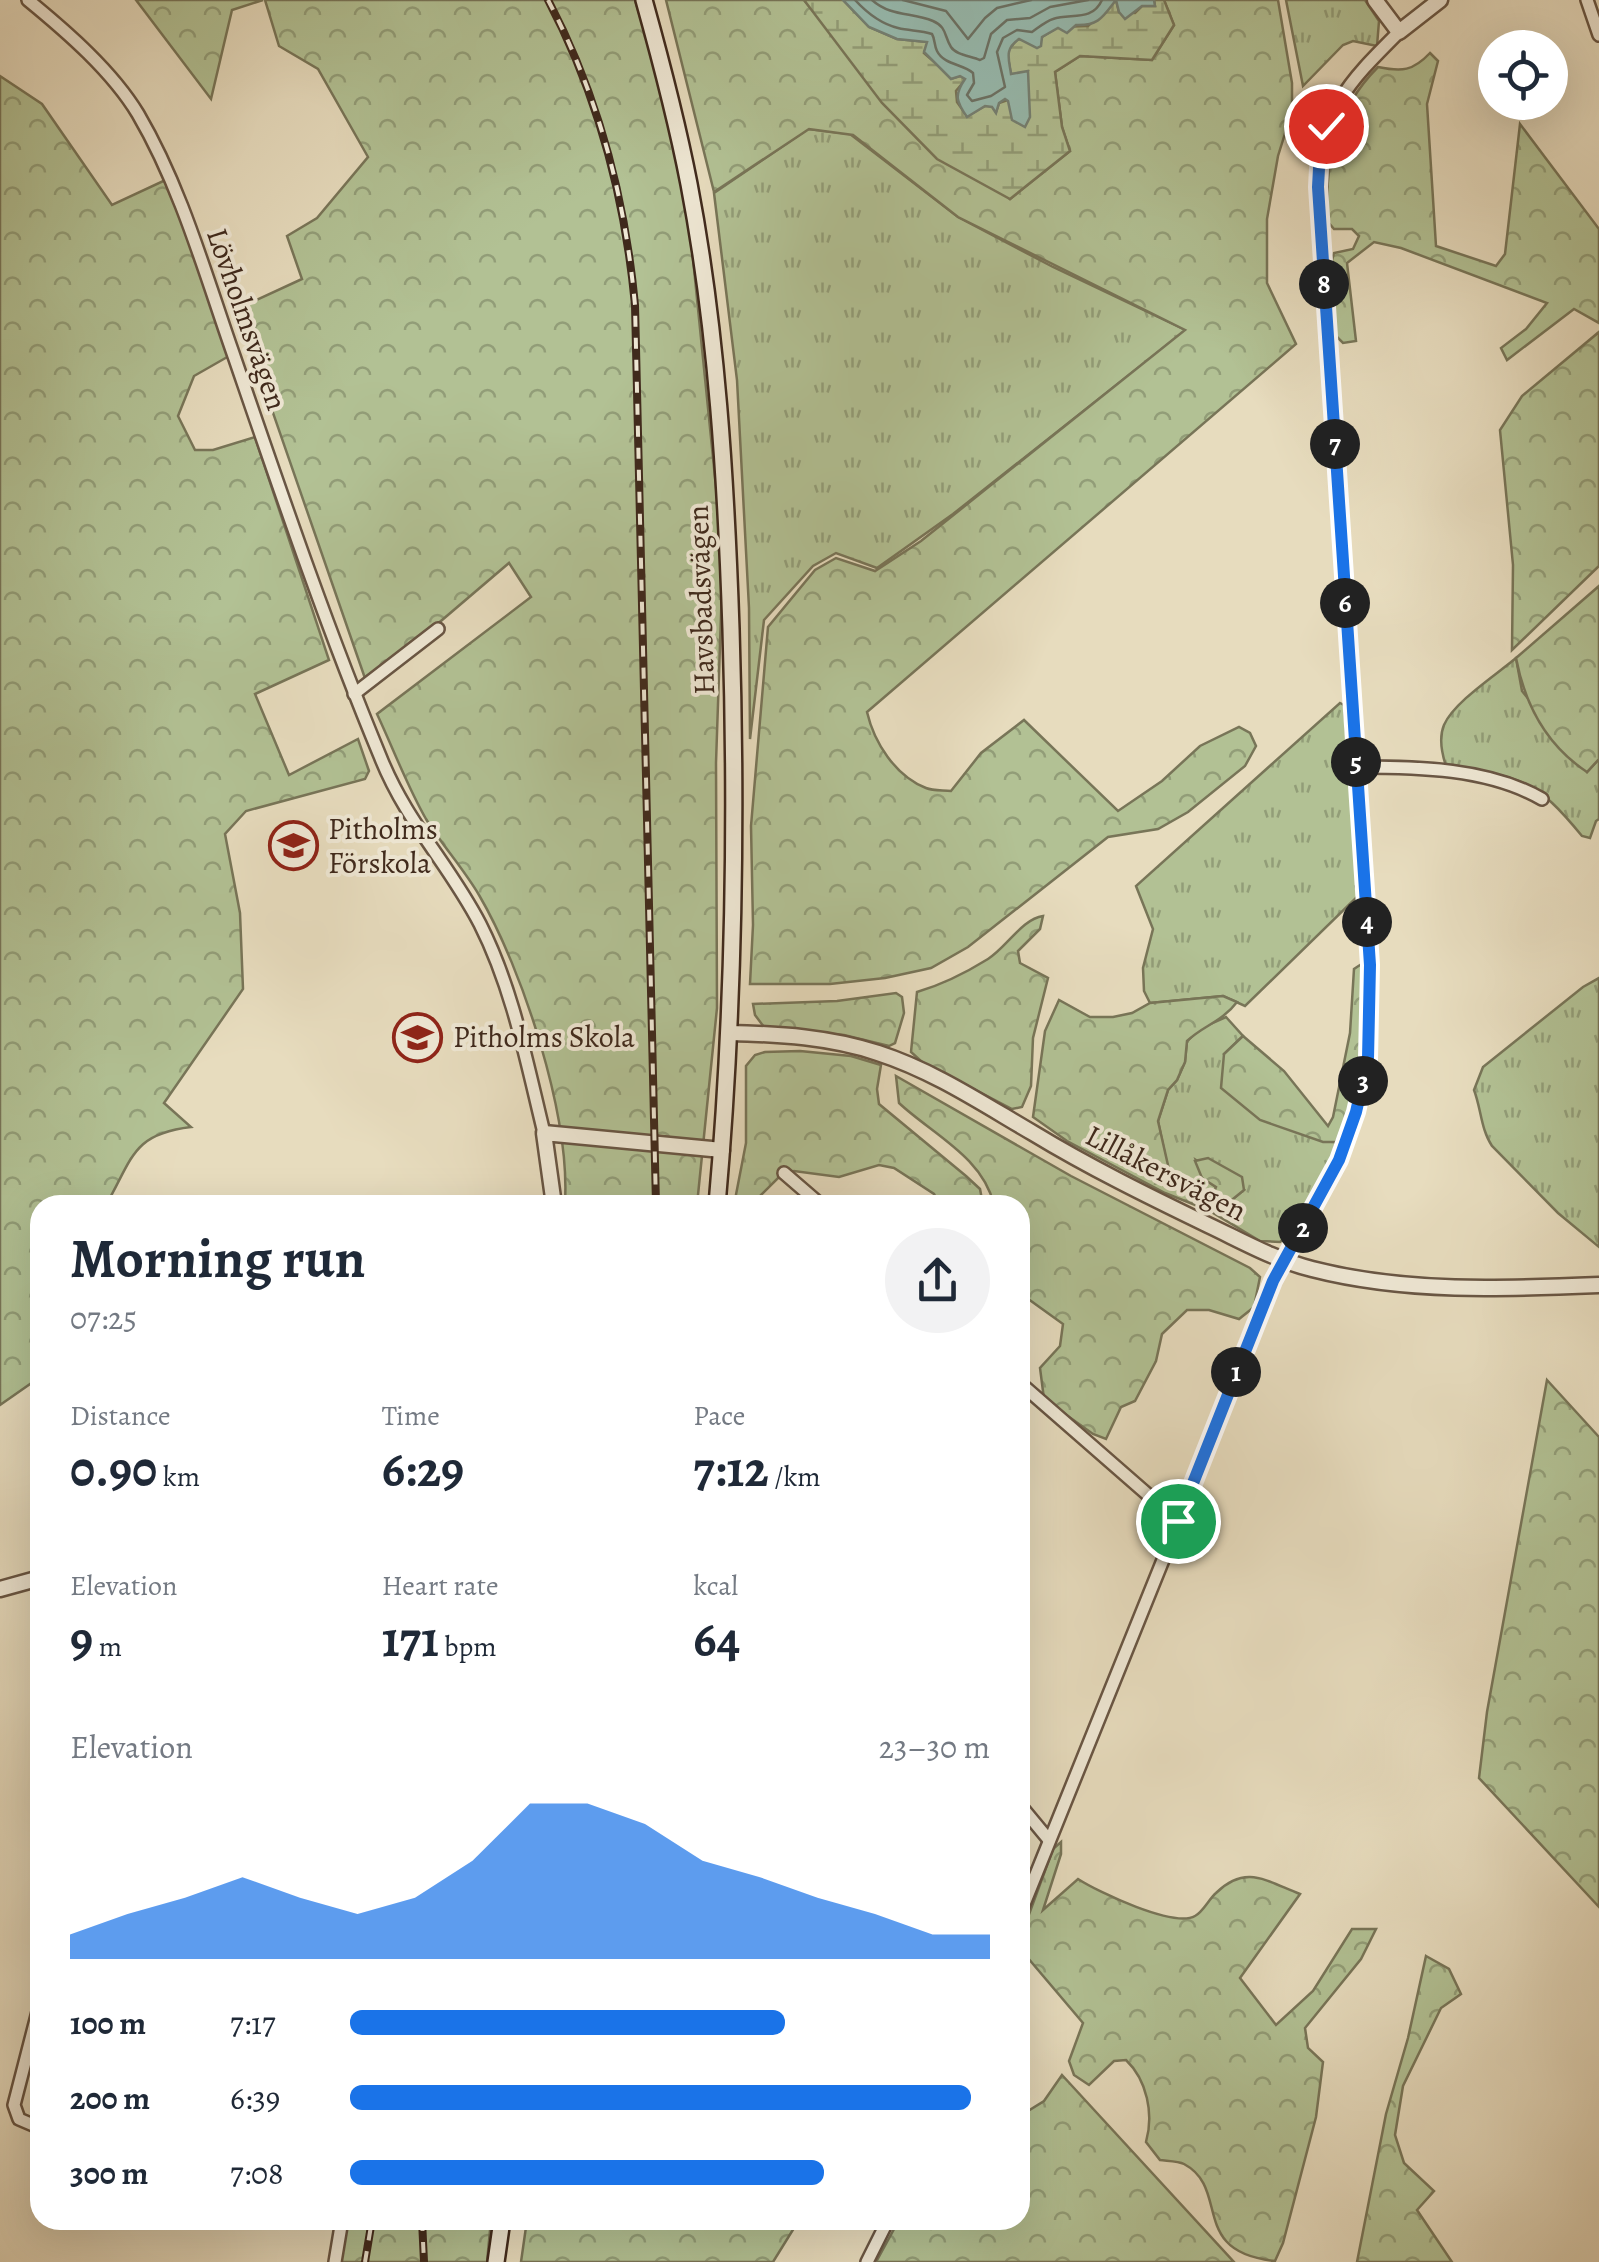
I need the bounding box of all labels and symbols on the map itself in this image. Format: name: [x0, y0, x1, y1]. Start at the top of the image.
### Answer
pin: [1284, 84, 1369, 169]
street label: Lövholmsvägen: [197, 223, 297, 415]
pin: 8: [1299, 259, 1349, 309]
pin: 7: [1310, 419, 1360, 469]
street label: Havsbadsvägen: [678, 504, 724, 696]
pin: 6: [1320, 578, 1370, 628]
pin: 5: [1331, 737, 1381, 787]
place label: Pitholms Förskola: [328, 809, 438, 883]
school or university icon: Pitholms Förskola: [267, 820, 319, 872]
pin: 4: [1342, 897, 1392, 947]
school or university icon: Pitholms Skola: [392, 1011, 444, 1063]
place label: Pitholms Skola: [453, 1017, 635, 1057]
pin: 3: [1338, 1056, 1388, 1106]
street label: Lillåkersvägen: [1079, 1115, 1253, 1231]
pin: 2: [1278, 1203, 1328, 1253]
pin: 1: [1211, 1347, 1261, 1397]
pin: [1136, 1479, 1221, 1564]

